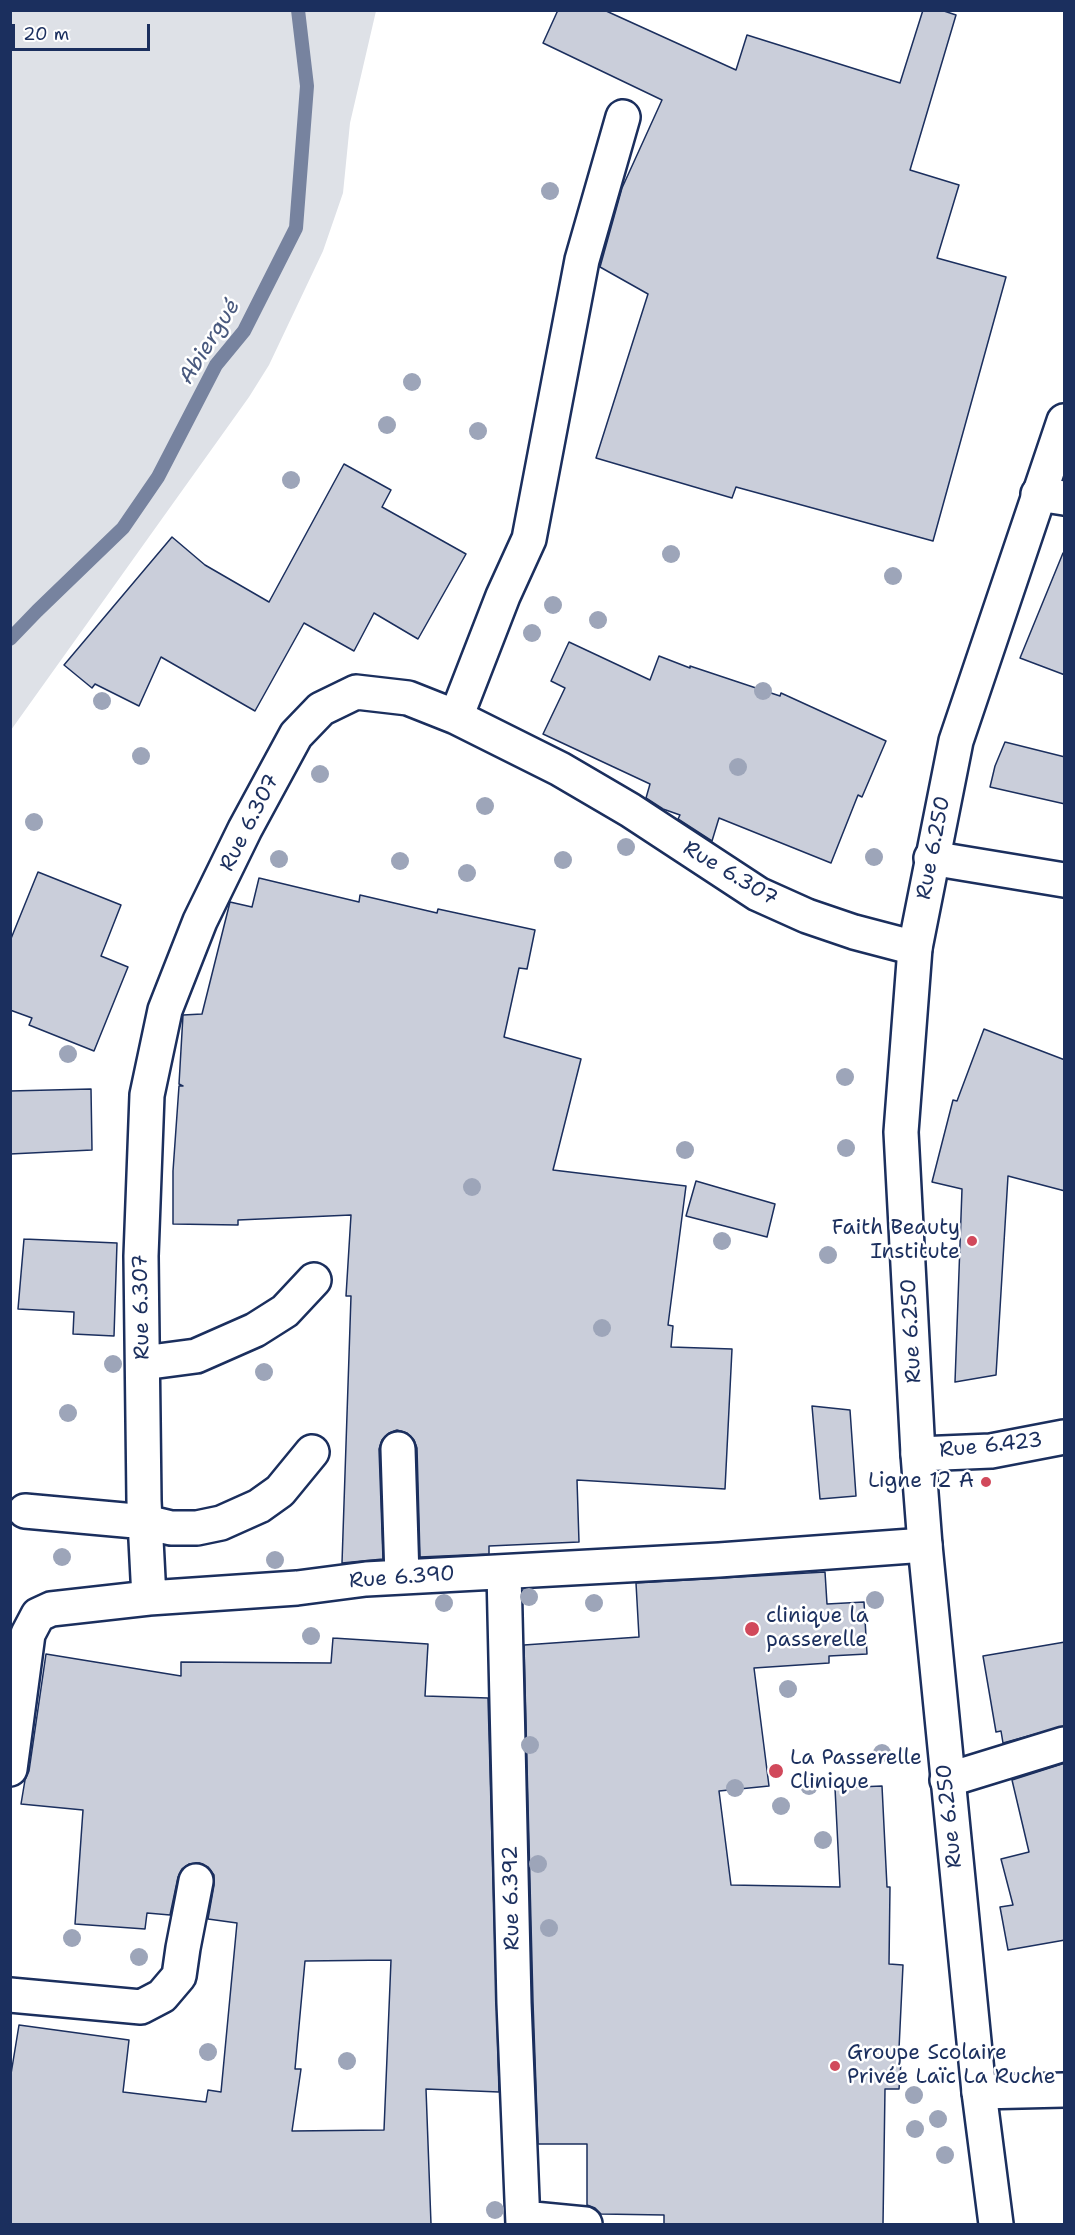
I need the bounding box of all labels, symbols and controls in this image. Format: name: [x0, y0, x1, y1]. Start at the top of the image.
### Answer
scale bar: [15, 12, 153, 50]
text: 20 m: [23, 22, 69, 46]
water label: Abiergué: [174, 295, 246, 389]
street label: Rue 6.307: [215, 770, 285, 876]
street label: Rue 6.250: [912, 794, 956, 902]
street label: Rue 6.307: [678, 836, 782, 912]
place label: Faith Beauty Institute: [832, 1216, 960, 1266]
marker: Faith Beauty Institute: [965, 1234, 979, 1248]
street label: Rue 6.307: [128, 1254, 156, 1360]
street label: Rue 6.250: [897, 1278, 927, 1384]
street label: Rue 6.423: [938, 1428, 1044, 1464]
place label: Ligne 12 A: [868, 1469, 974, 1495]
marker: Ligne 12 A: [979, 1475, 993, 1489]
street label: Rue 6.390: [348, 1562, 456, 1594]
place label: clinique la passerelle: [766, 1604, 869, 1654]
marker: clinique la passerelle: [743, 1620, 761, 1638]
place label: La Passerelle Clinique: [790, 1746, 922, 1796]
marker: La Passerelle Clinique: [767, 1762, 785, 1780]
street label: Rue 6.250: [932, 1763, 968, 1869]
street label: Rue 6.392: [498, 1845, 526, 1951]
place label: Groupe Scolaire Privée Laïc La Ruche: [847, 2041, 1056, 2091]
marker: Groupe Scolaire Privée Laïc La Ruche: [828, 2059, 842, 2073]

